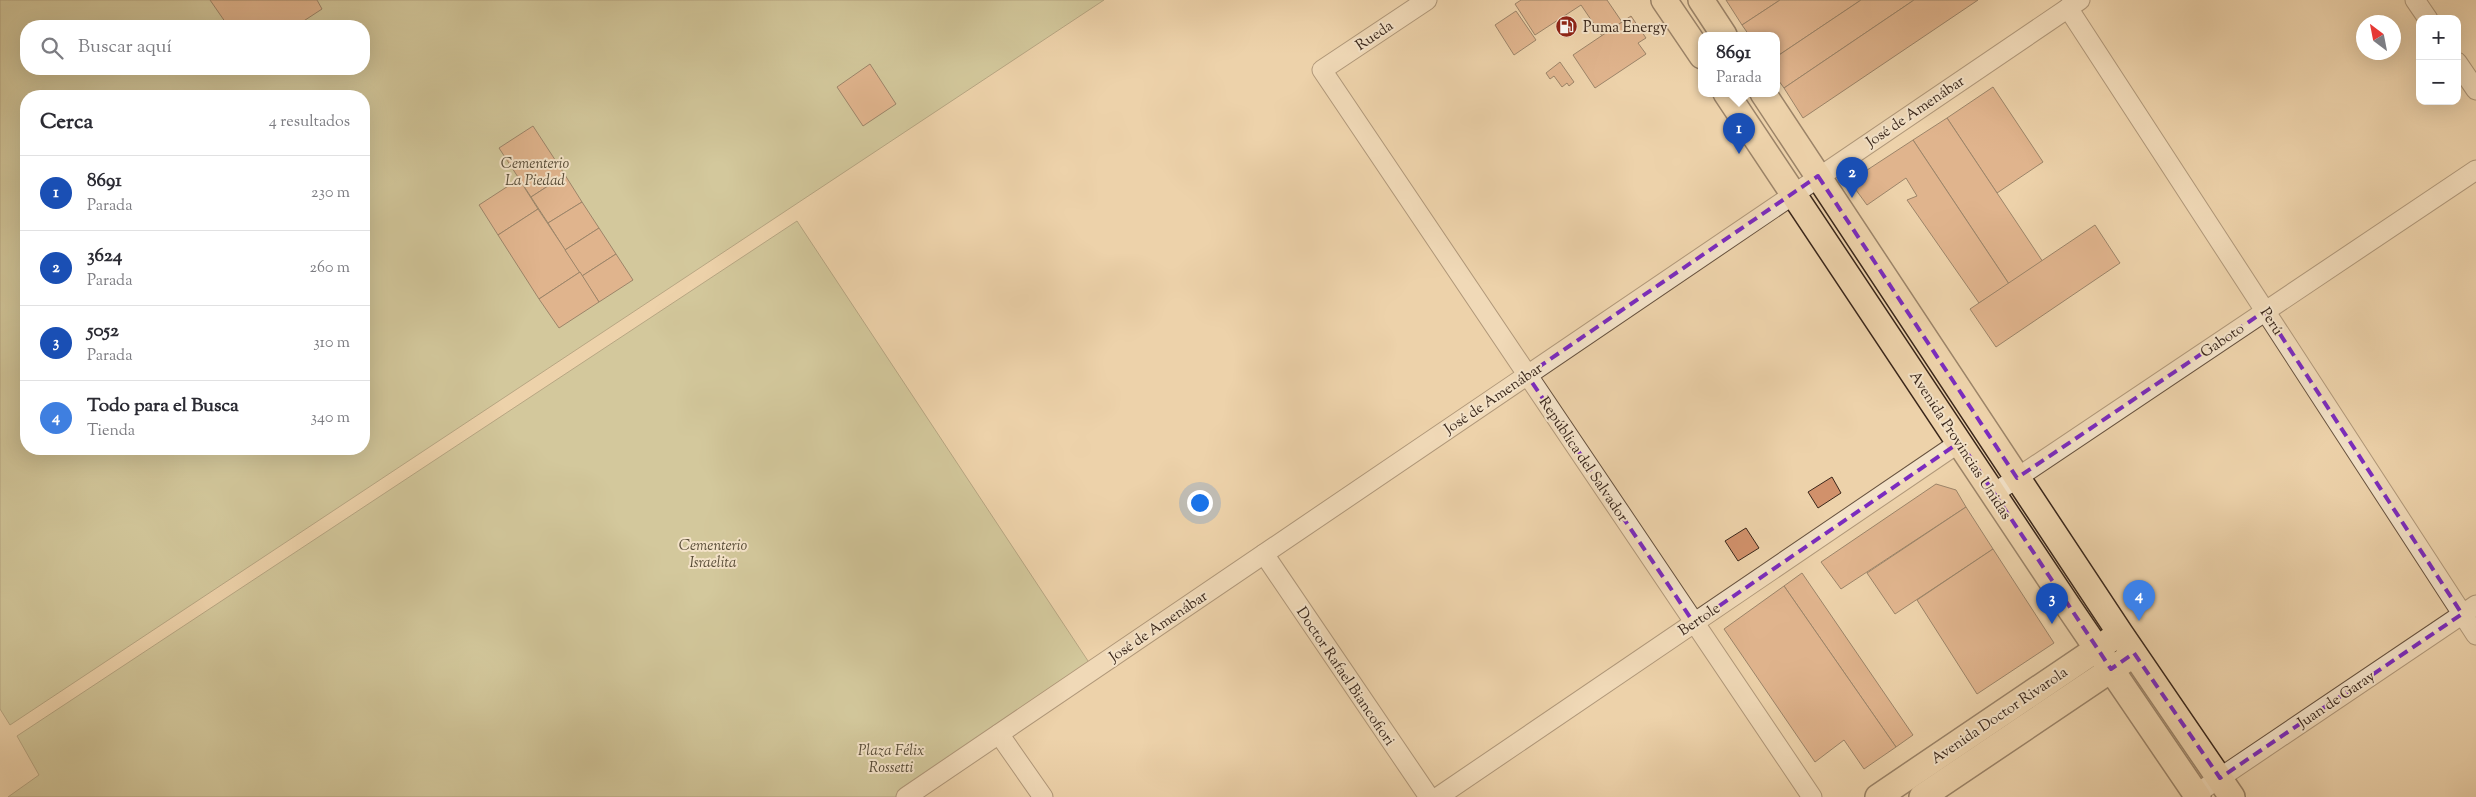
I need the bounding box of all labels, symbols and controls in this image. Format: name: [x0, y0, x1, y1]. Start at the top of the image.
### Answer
fuel station icon: Puma Energy: [1555, 15, 1579, 39]
north arrow: [2356, 15, 2401, 60]
map controls: [2416, 15, 2461, 105]
button: +: [2416, 15, 2461, 60]
street label: Rueda: [1352, 16, 1398, 57]
place label: Puma Energy: [1583, 18, 1668, 39]
search box: [20, 20, 370, 75]
popup: [1698, 32, 1780, 97]
icon: search: [38, 34, 66, 62]
text: Buscar aquí: [78, 34, 172, 61]
text: 8691: [1716, 40, 1751, 67]
button: −: [2416, 60, 2461, 105]
text: Parada: [1716, 67, 1762, 90]
street label: José de Amenábar: [1862, 71, 1970, 154]
text: Cerca: [40, 108, 93, 138]
text: 4 resultados: [269, 111, 350, 134]
pin: 1: [1723, 113, 1755, 154]
park label: Cementerio La Piedad: [501, 154, 570, 192]
pin: 2: [1836, 157, 1868, 198]
text: 8691: [87, 168, 122, 195]
text: 1: [53, 182, 59, 205]
text: 230 m: [311, 182, 350, 205]
text: Parada: [87, 195, 133, 218]
text: 3624: [87, 243, 122, 270]
text: 2: [52, 257, 60, 280]
text: 260 m: [309, 257, 350, 280]
text: Parada: [87, 270, 133, 293]
street label: Perú: [2254, 304, 2288, 340]
text: 5052: [87, 318, 119, 345]
street label: Gaboto: [2197, 319, 2249, 364]
text: 3: [53, 332, 59, 355]
text: 310 m: [313, 332, 350, 355]
text: Parada: [87, 345, 133, 368]
street label: José de Amenábar: [1440, 358, 1548, 441]
street label: Avenida Provincias Unidas: [1904, 367, 2016, 524]
text: Todo para el Busca: [87, 393, 239, 420]
street label: República del Salvador: [1533, 393, 1633, 527]
text: 4: [52, 407, 60, 430]
text: 340 m: [311, 407, 350, 430]
text: Tienda: [87, 420, 135, 443]
your location: [1187, 490, 1213, 516]
park label: Cementerio Israelita: [679, 536, 748, 574]
pin: 4: [2123, 580, 2155, 621]
pin: 3: [2036, 583, 2068, 624]
street label: José de Amenábar: [1105, 586, 1213, 669]
street label: Bertole: [1675, 599, 1725, 642]
street label: Doctor Rafael Biancofiori: [1290, 603, 1399, 750]
street label: Avenida Doctor Rivarola: [1927, 663, 2072, 770]
street label: Juan de Garay: [2293, 666, 2380, 734]
park label: Plaza Félix Rossetti: [858, 741, 924, 779]

